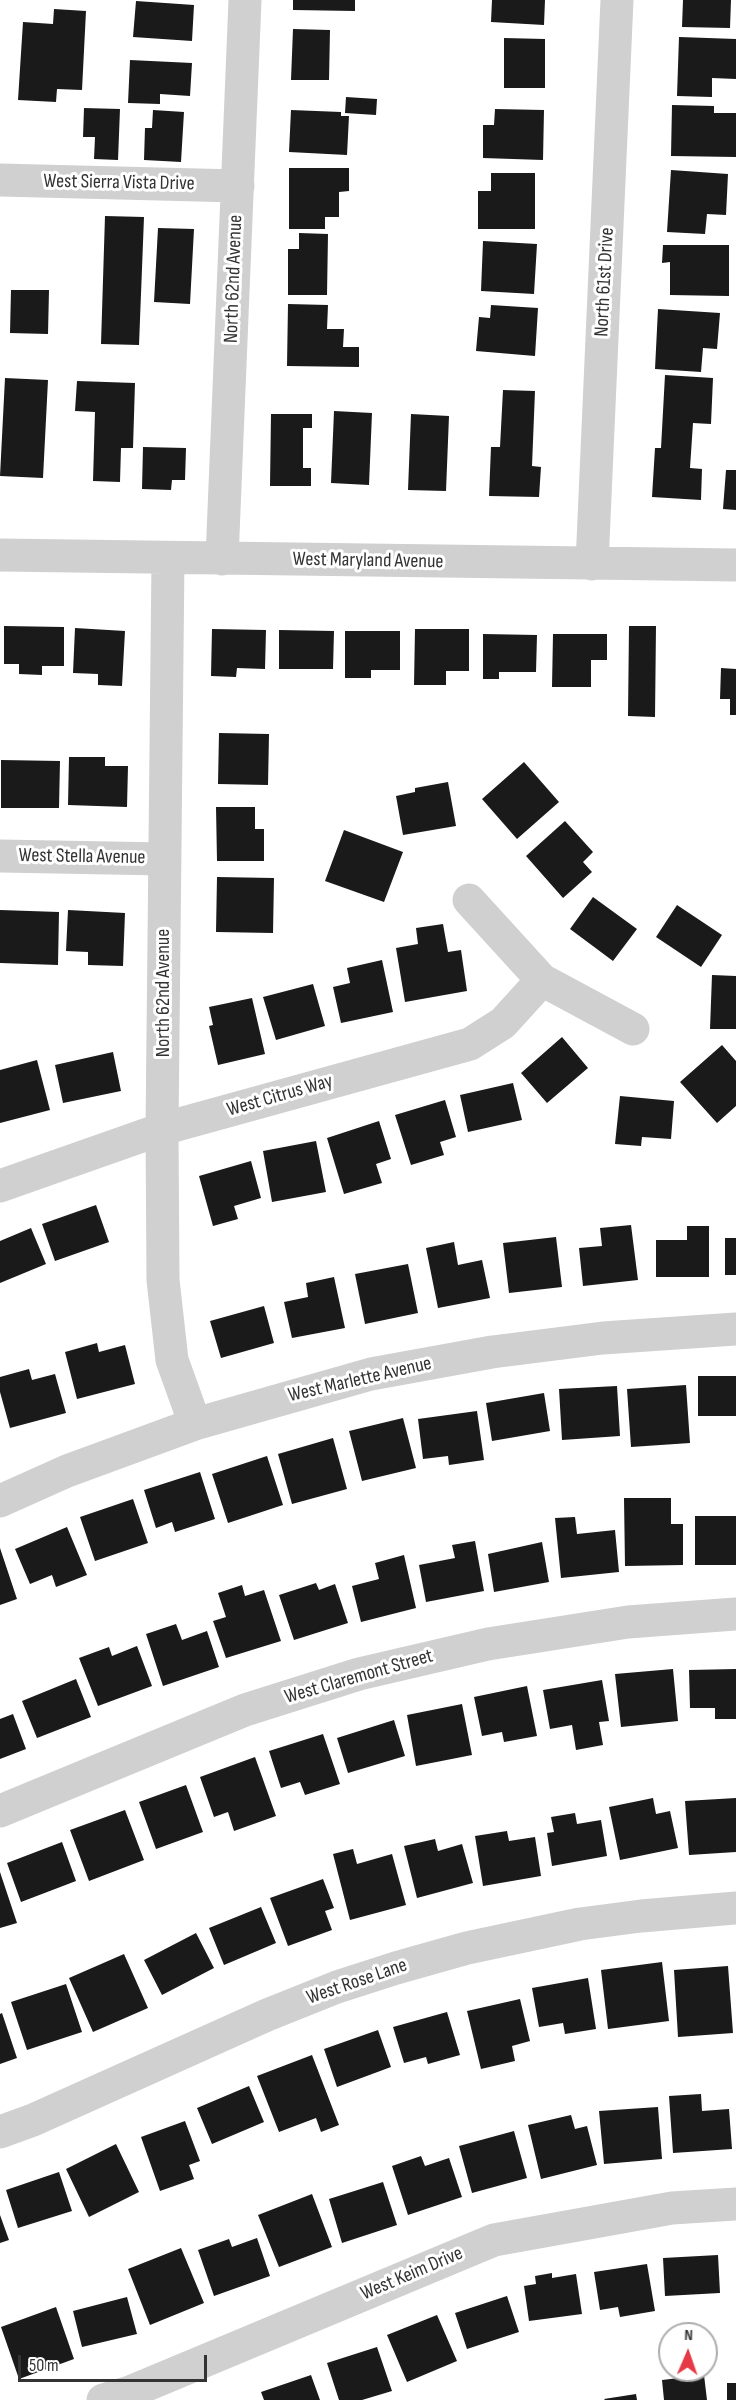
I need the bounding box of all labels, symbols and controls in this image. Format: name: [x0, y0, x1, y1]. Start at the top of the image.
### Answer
street label: West Sierra Vista Drive: [43, 170, 195, 196]
street label: North 62nd Avenue: [220, 214, 248, 344]
street label: North 61st Drive: [590, 227, 620, 337]
street label: West Maryland Avenue: [292, 548, 444, 574]
street label: West Stella Avenue: [18, 844, 146, 870]
street label: North 62nd Avenue: [152, 929, 176, 1057]
street label: West Citrus Way: [224, 1069, 336, 1123]
street label: West Marlette Avenue: [286, 1352, 434, 1408]
street label: West Claremont Street: [282, 1644, 436, 1710]
street label: West Rose Lane: [304, 1954, 410, 2010]
street label: West Keim Drive: [357, 2242, 467, 2306]
north arrow: [658, 2322, 718, 2382]
text: N: [684, 2326, 693, 2345]
scale bar: [21, 2343, 210, 2381]
text: 50 m: [29, 2355, 59, 2376]

